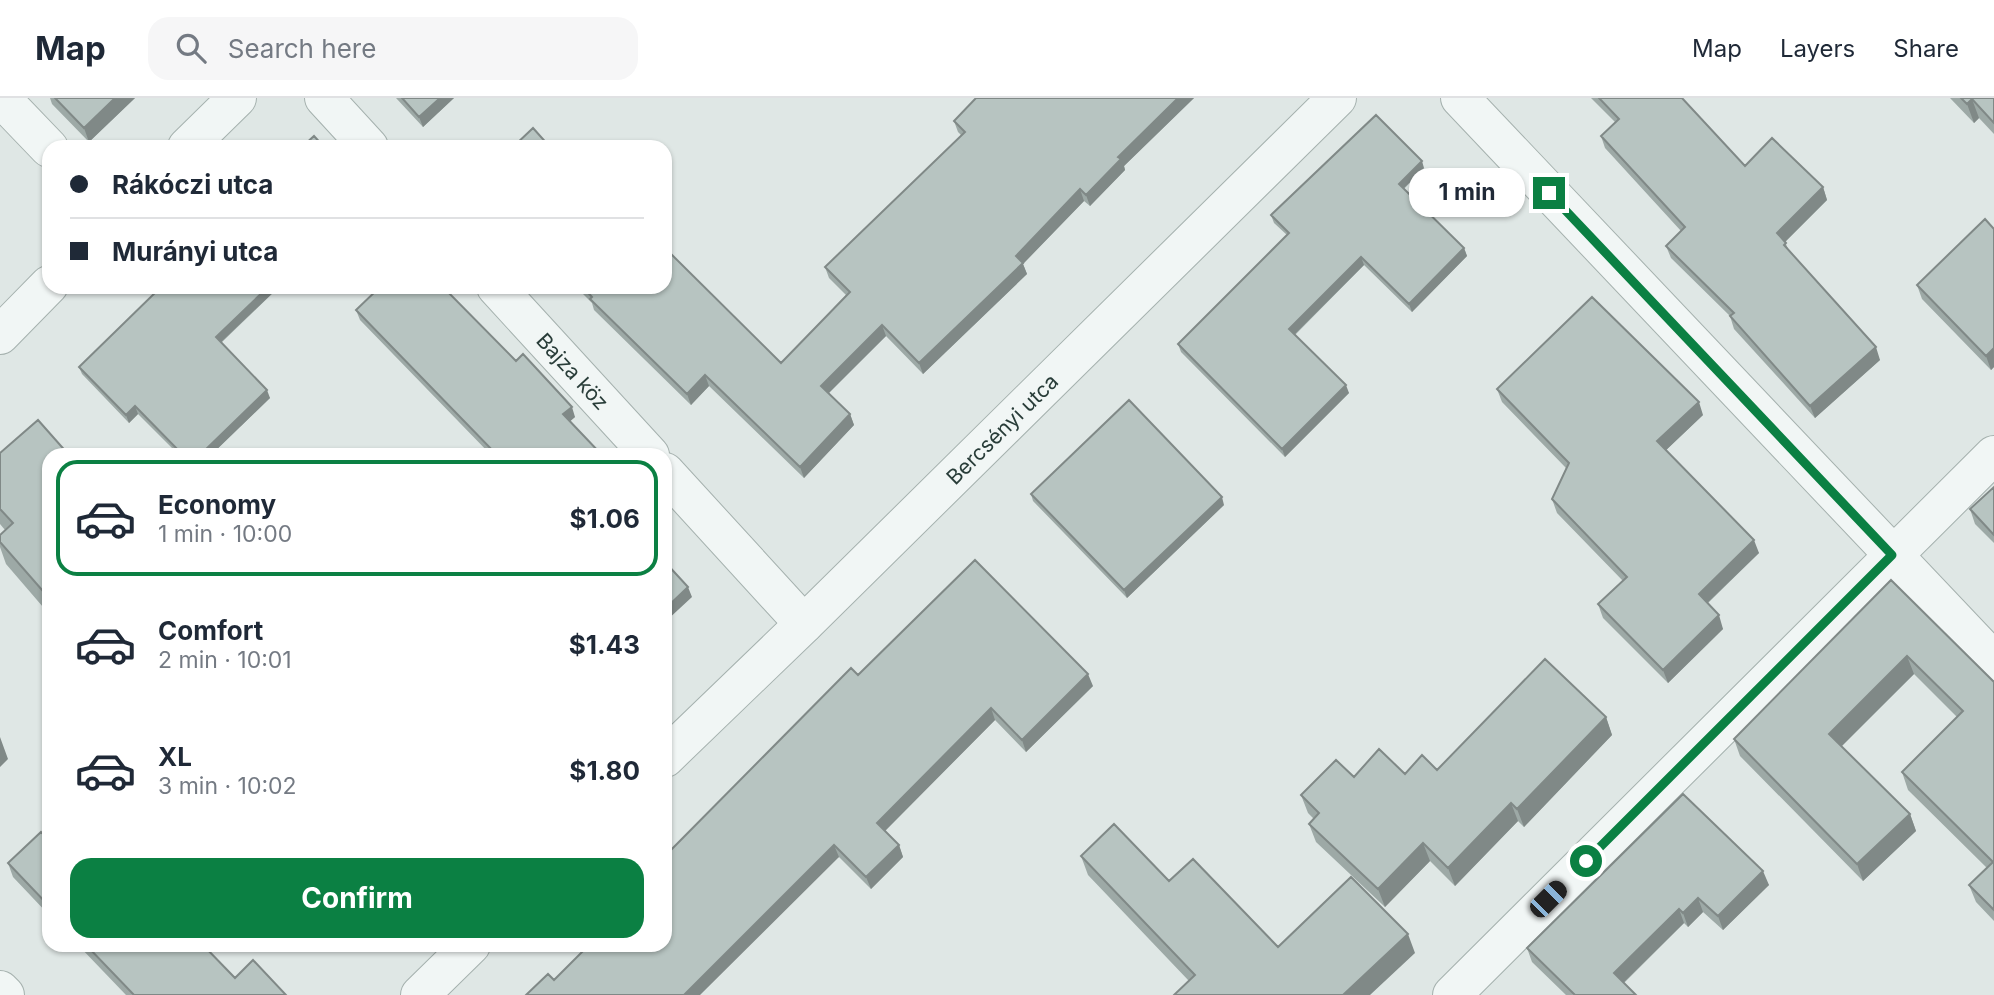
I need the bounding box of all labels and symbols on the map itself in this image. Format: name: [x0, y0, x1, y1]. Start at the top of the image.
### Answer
callout: 1 min: [1409, 168, 1524, 217]
route end: [1533, 177, 1565, 209]
street label: Bajza köz: [532, 328, 614, 414]
street label: Bercsényi utca: [941, 368, 1063, 489]
route start: [1570, 845, 1602, 877]
car: [1526, 877, 1571, 921]

